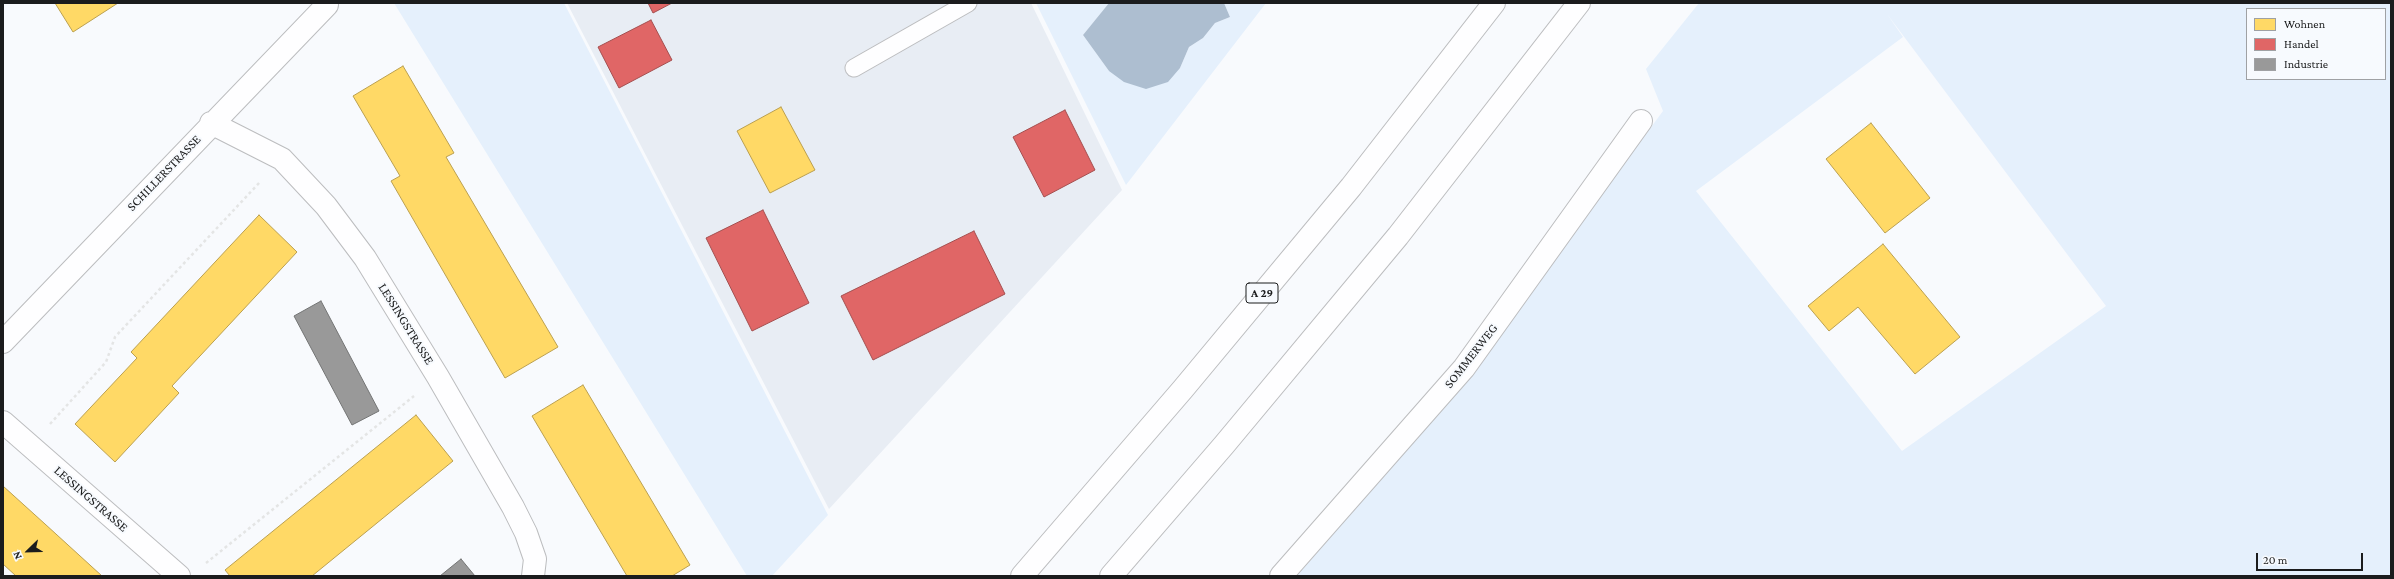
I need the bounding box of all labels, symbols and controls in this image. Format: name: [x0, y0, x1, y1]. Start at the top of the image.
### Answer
legend: [2246, 8, 2386, 80]
text: Wohnen: [2284, 17, 2325, 31]
text: Handel: [2284, 37, 2319, 51]
text: Industrie: [2284, 57, 2328, 71]
street label: SCHILLERSTRASSE: [124, 132, 204, 214]
street label: LESSINGSTRASSE: [375, 280, 437, 368]
road number: A 29: [1246, 283, 1278, 303]
street label: SOMMERWEG: [1441, 321, 1501, 391]
street label: LESSINGSTRASSE: [51, 463, 131, 535]
north arrow: [8, 531, 48, 571]
scale bar: [2258, 545, 2365, 571]
text: N: [10, 550, 24, 561]
text: 20 m: [2263, 553, 2287, 567]

